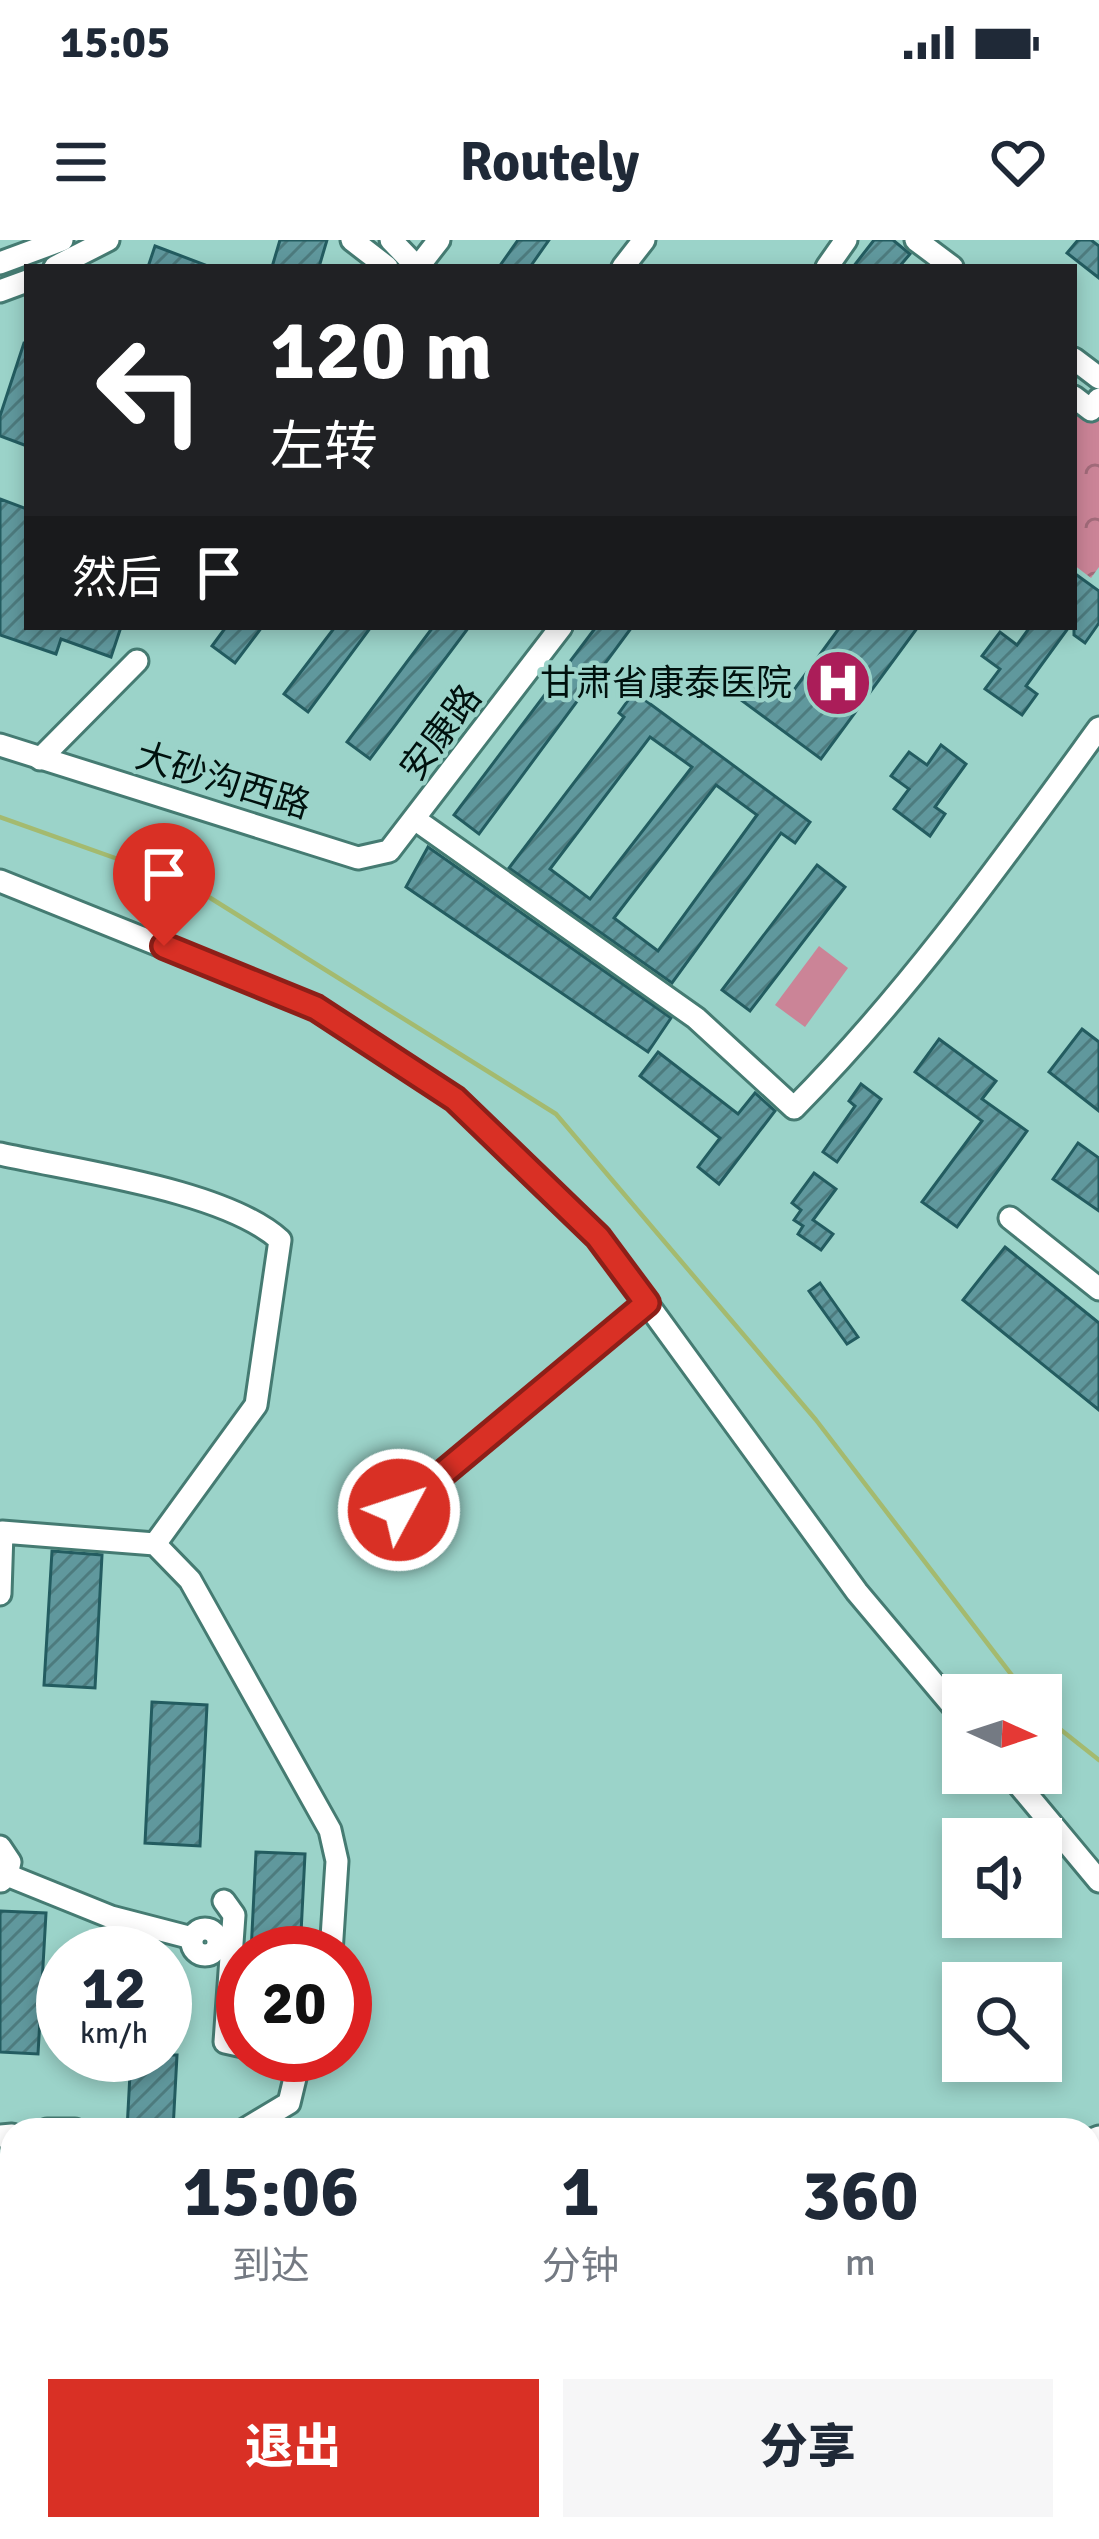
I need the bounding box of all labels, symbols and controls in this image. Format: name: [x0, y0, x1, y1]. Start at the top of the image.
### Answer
text: 15:05: [60, 15, 170, 70]
icon: menu: [48, 129, 114, 195]
text: Routely: [460, 129, 639, 196]
icon: heart: [985, 129, 1051, 195]
text: 120 m: [270, 299, 492, 403]
icon: left: [72, 312, 228, 468]
text: 左转: [270, 414, 378, 481]
icon: arrive: [186, 540, 252, 606]
text: 然后: [72, 551, 162, 606]
hospital icon: 甘肃省康泰医院: [803, 648, 873, 718]
place label: 甘肃省康泰医院: [540, 661, 792, 706]
street label: 安康路: [391, 676, 491, 790]
street label: 大砂沟西路: [130, 733, 316, 829]
pin: [113, 823, 215, 946]
icon: arrive: [131, 841, 197, 907]
position arrow: [336, 1447, 462, 1573]
north arrow: [942, 1674, 1062, 1794]
map controls: [942, 1674, 1062, 2082]
button: sound: [942, 1818, 1062, 1938]
speed limit sign: 20: [216, 1926, 372, 2082]
text: 12: [82, 1952, 146, 2026]
button: search: [942, 1962, 1062, 2082]
text: km/h: [80, 2015, 148, 2052]
text: 15:06: [182, 2147, 359, 2236]
text: 1: [561, 2147, 600, 2236]
text: 360: [802, 2151, 919, 2240]
text: m: [845, 2238, 876, 2286]
text: 到达: [232, 2242, 310, 2290]
text: 分钟: [542, 2242, 620, 2290]
button: 退出: [48, 2379, 539, 2517]
button: 分享: [563, 2379, 1053, 2517]

